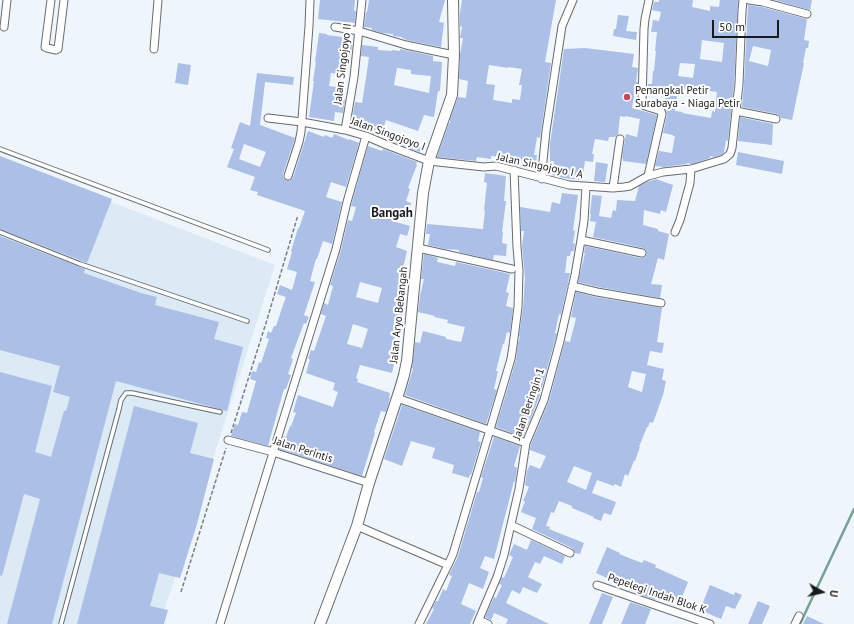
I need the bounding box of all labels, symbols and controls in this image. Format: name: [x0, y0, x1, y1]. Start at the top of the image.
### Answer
scale bar: [714, 12, 781, 38]
text: 50 m: [719, 19, 745, 34]
street label: Jalan Singojoyo II: [331, 23, 355, 105]
place label: Penangkal Petir Surabaya - Niaga Petir: [635, 84, 740, 110]
marker: Penangkal Petir Surabaya - Niaga Petir: [622, 92, 632, 102]
street label: Jalan Singojoyo I: [349, 114, 427, 154]
street label: Jalan Singojoyo I A: [496, 150, 584, 182]
district label: Bangah: [371, 205, 413, 221]
street label: Jalan Aryo Bebangah: [387, 266, 411, 364]
street label: Jalan Beringin 1: [511, 366, 547, 442]
street label: Jalan Perintis: [272, 434, 334, 466]
street label: Pepelegi Indah Blok K: [606, 571, 708, 617]
north arrow: [802, 572, 842, 612]
text: U: [826, 589, 841, 598]

